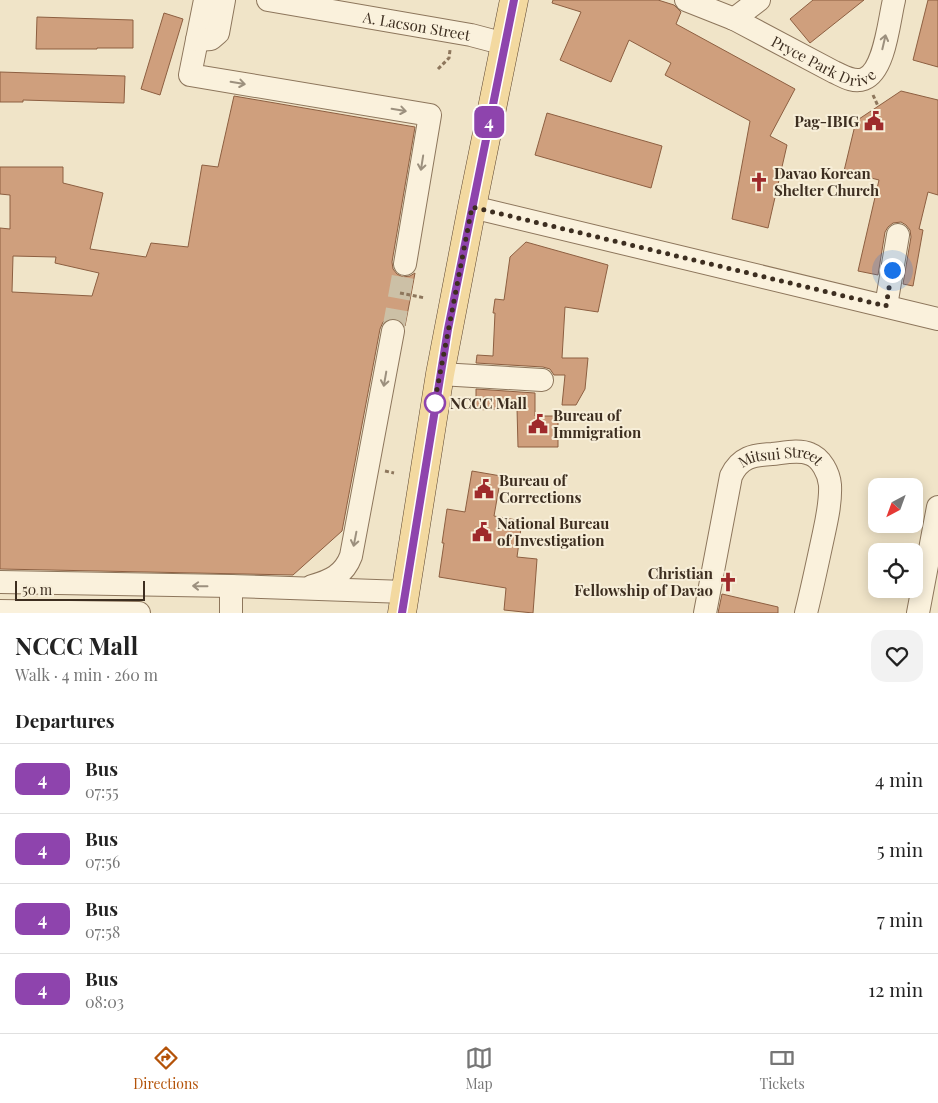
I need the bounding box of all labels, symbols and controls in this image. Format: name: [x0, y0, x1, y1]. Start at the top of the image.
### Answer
street label: A. Lacson Street: [361, 6, 473, 45]
street label: Pryce Park Drive: [768, 31, 880, 90]
one-way arrow: [880, 35, 889, 51]
one-way arrow: [230, 79, 246, 89]
one-way arrow: [390, 105, 406, 115]
line badge: 4: [473, 106, 505, 138]
text: 4: [484, 110, 494, 134]
public building icon: Pag-IBIG: [863, 110, 885, 132]
place label: Pag-IBIG: [794, 111, 859, 131]
one-way arrow: [417, 155, 427, 171]
place label: Davao Korean Shelter Church: [774, 163, 879, 200]
church icon: Davao Korean Shelter Church: [748, 171, 770, 193]
your location: [880, 258, 905, 283]
one-way arrow: [379, 371, 389, 387]
marker: NCCC Mall: [424, 392, 446, 414]
place label: NCCC Mall: [450, 393, 527, 413]
place label: Bureau of Immigration: [553, 405, 642, 442]
public building icon: Bureau of Immigration: [527, 413, 549, 435]
text: Mitsui Street: [734, 441, 829, 472]
street label: Mitsui Street: [737, 460, 823, 478]
place label: Bureau of Corrections: [499, 470, 582, 507]
public building icon: Bureau of Corrections: [473, 478, 495, 500]
north arrow: [868, 478, 922, 532]
map controls: [868, 478, 923, 598]
place label: National Bureau of Investigation: [497, 513, 609, 550]
public building icon: National Bureau of Investigation: [471, 521, 493, 543]
one-way arrow: [349, 531, 359, 547]
button: locate: [868, 543, 923, 598]
place label: Christian Fellowship of Davao: [574, 563, 714, 600]
church icon: Christian Fellowship of Davao: [717, 571, 739, 593]
scale bar: [15, 578, 145, 601]
text: 50 m: [22, 580, 52, 599]
one-way arrow: [192, 581, 208, 591]
text: NCCC Mall: [15, 629, 138, 661]
button: heart: [871, 630, 923, 682]
text: Walk · 4 min · 260 m: [15, 664, 158, 685]
text: Departures: [15, 707, 115, 733]
text: Bus: [85, 755, 118, 781]
text: 4 min: [875, 766, 923, 792]
text: 4: [38, 767, 47, 791]
text: 07:55: [85, 781, 119, 802]
text: Bus: [85, 825, 118, 851]
text: 5 min: [877, 836, 923, 862]
text: 4: [38, 837, 47, 861]
text: 07:56: [85, 851, 120, 872]
text: Bus: [85, 895, 118, 921]
text: 7 min: [877, 906, 923, 932]
text: 4: [38, 907, 47, 931]
text: 07:58: [85, 921, 120, 942]
text: Bus: [85, 965, 118, 991]
text: 12 min: [868, 976, 923, 1002]
text: 4: [38, 977, 47, 1001]
text: 08:03: [85, 991, 124, 1012]
tab: Directions: [133, 1044, 199, 1093]
tab: Map: [465, 1044, 493, 1093]
tab: Tickets: [760, 1044, 805, 1093]

